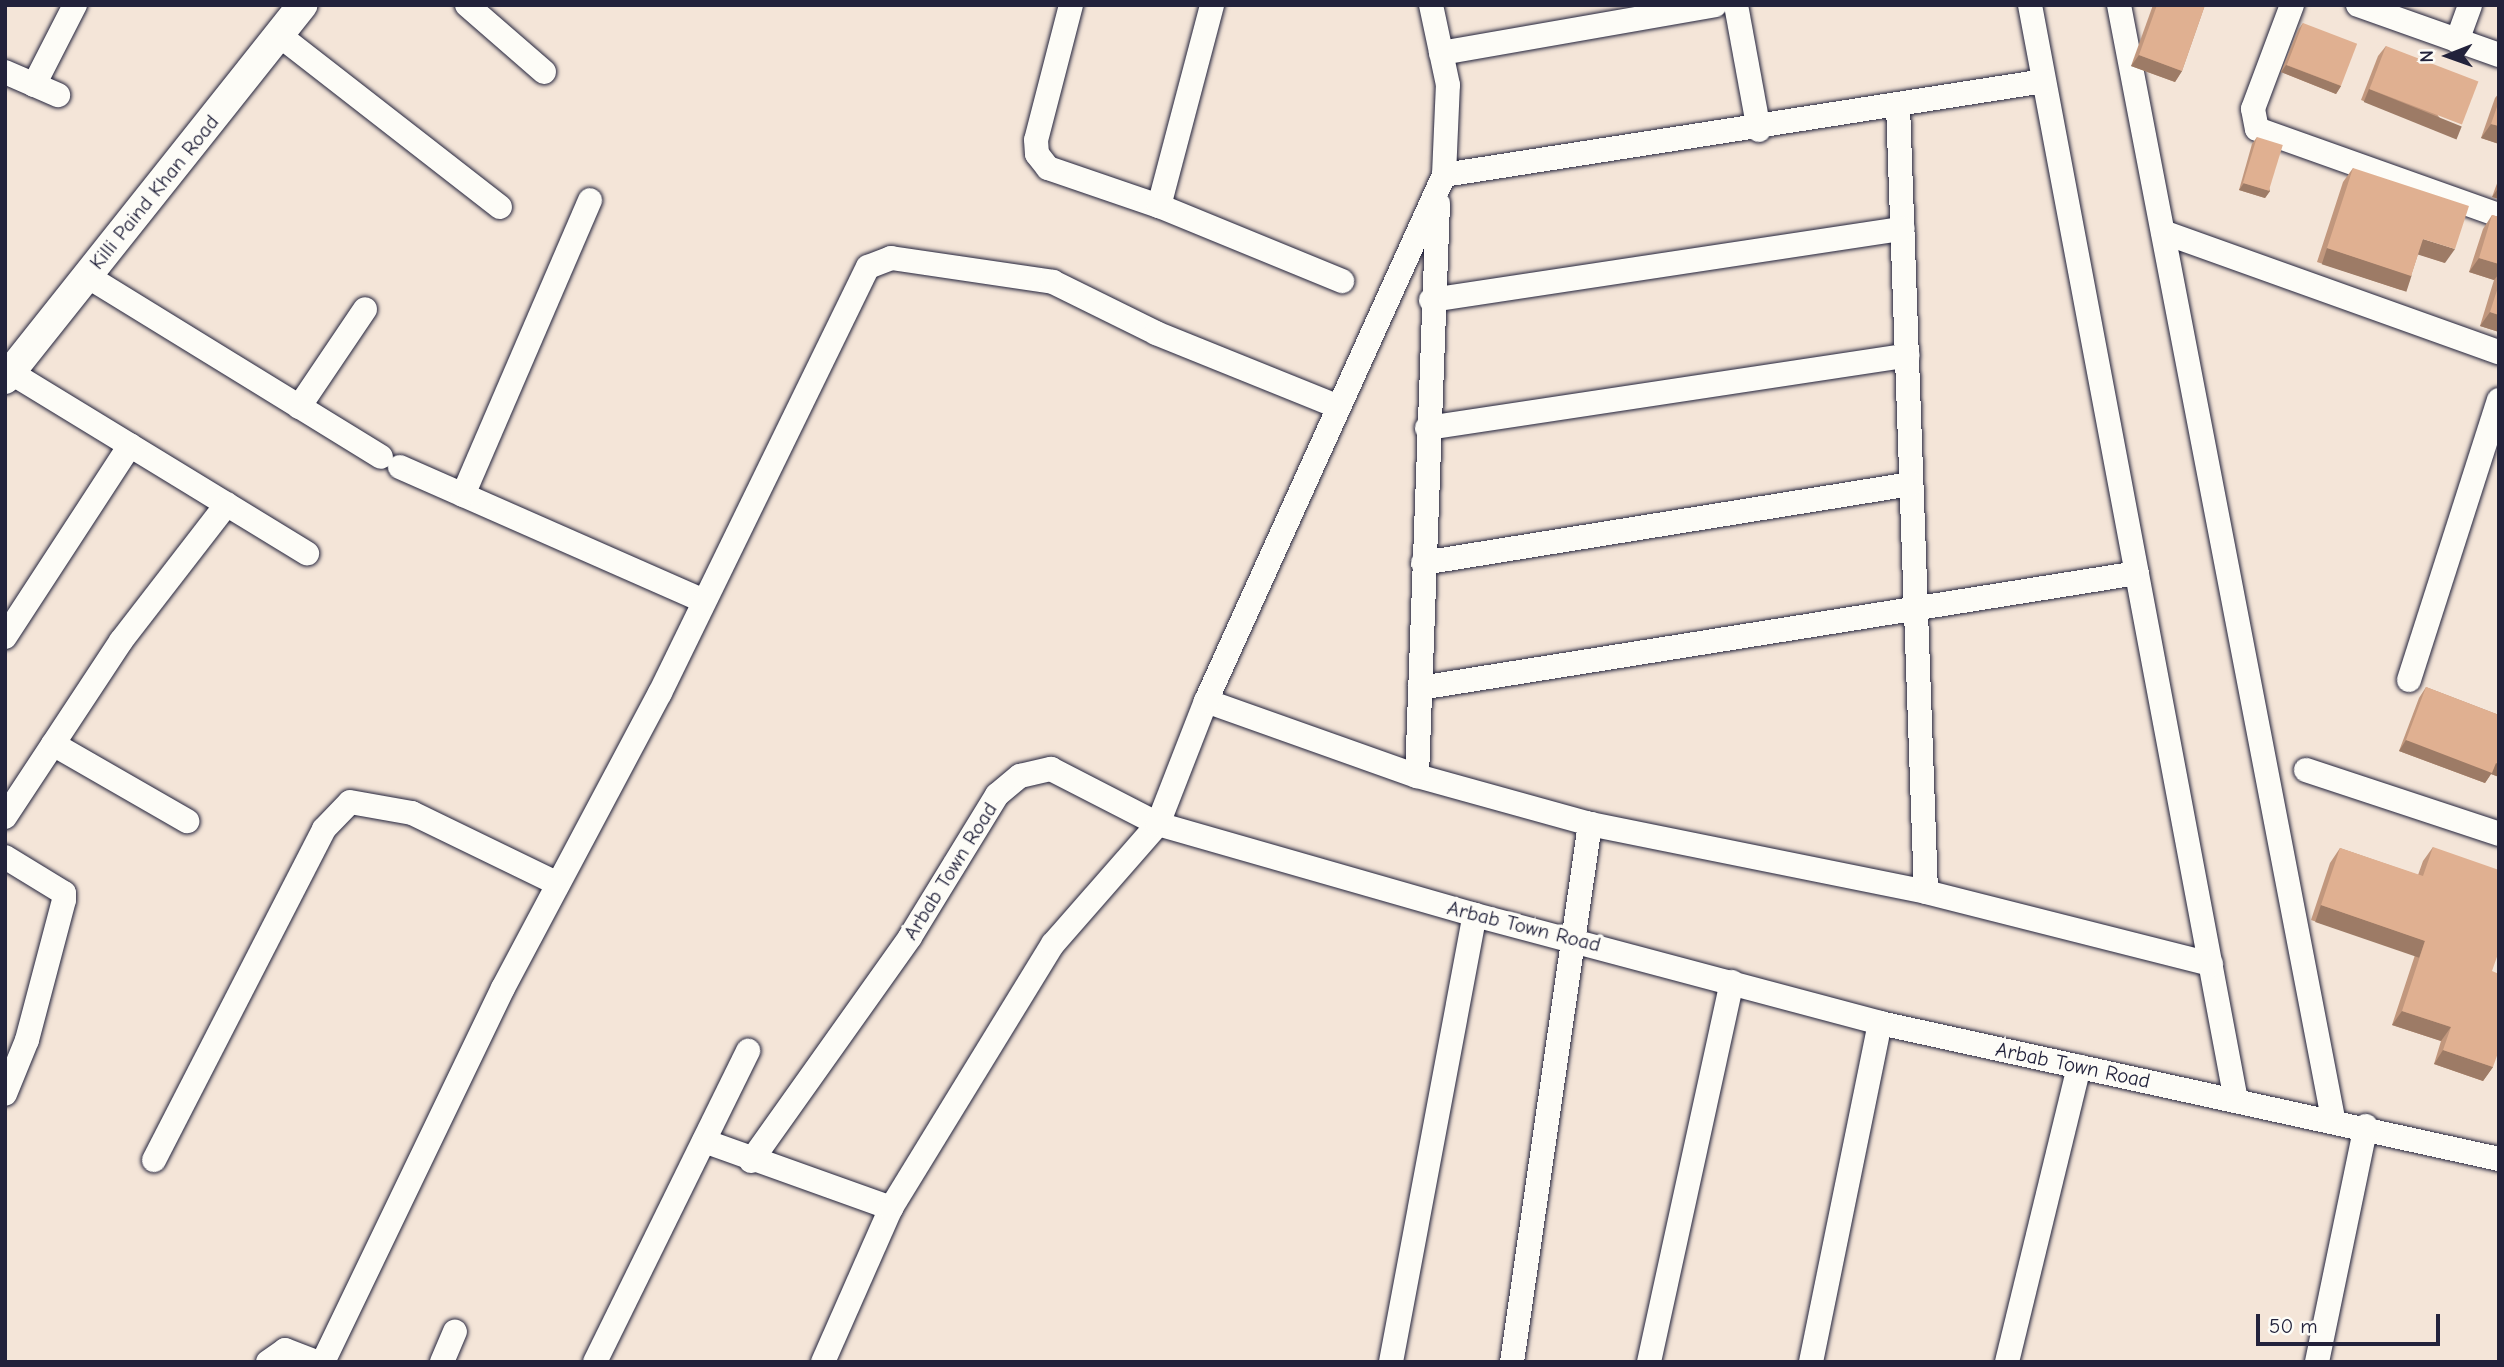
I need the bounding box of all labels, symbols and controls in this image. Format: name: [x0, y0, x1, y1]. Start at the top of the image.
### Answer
north arrow: [2413, 21, 2483, 91]
text: N: [2416, 50, 2438, 63]
street label: Killi Paind Khan Road: [84, 110, 224, 274]
street label: Arbab Town Road: [898, 798, 1002, 944]
street label: Arbab Town Road: [1445, 895, 1603, 957]
street label: Arbab Town Road: [1993, 1036, 2153, 1094]
scale bar: [2259, 1300, 2443, 1344]
text: 50 m: [2269, 1314, 2318, 1338]

